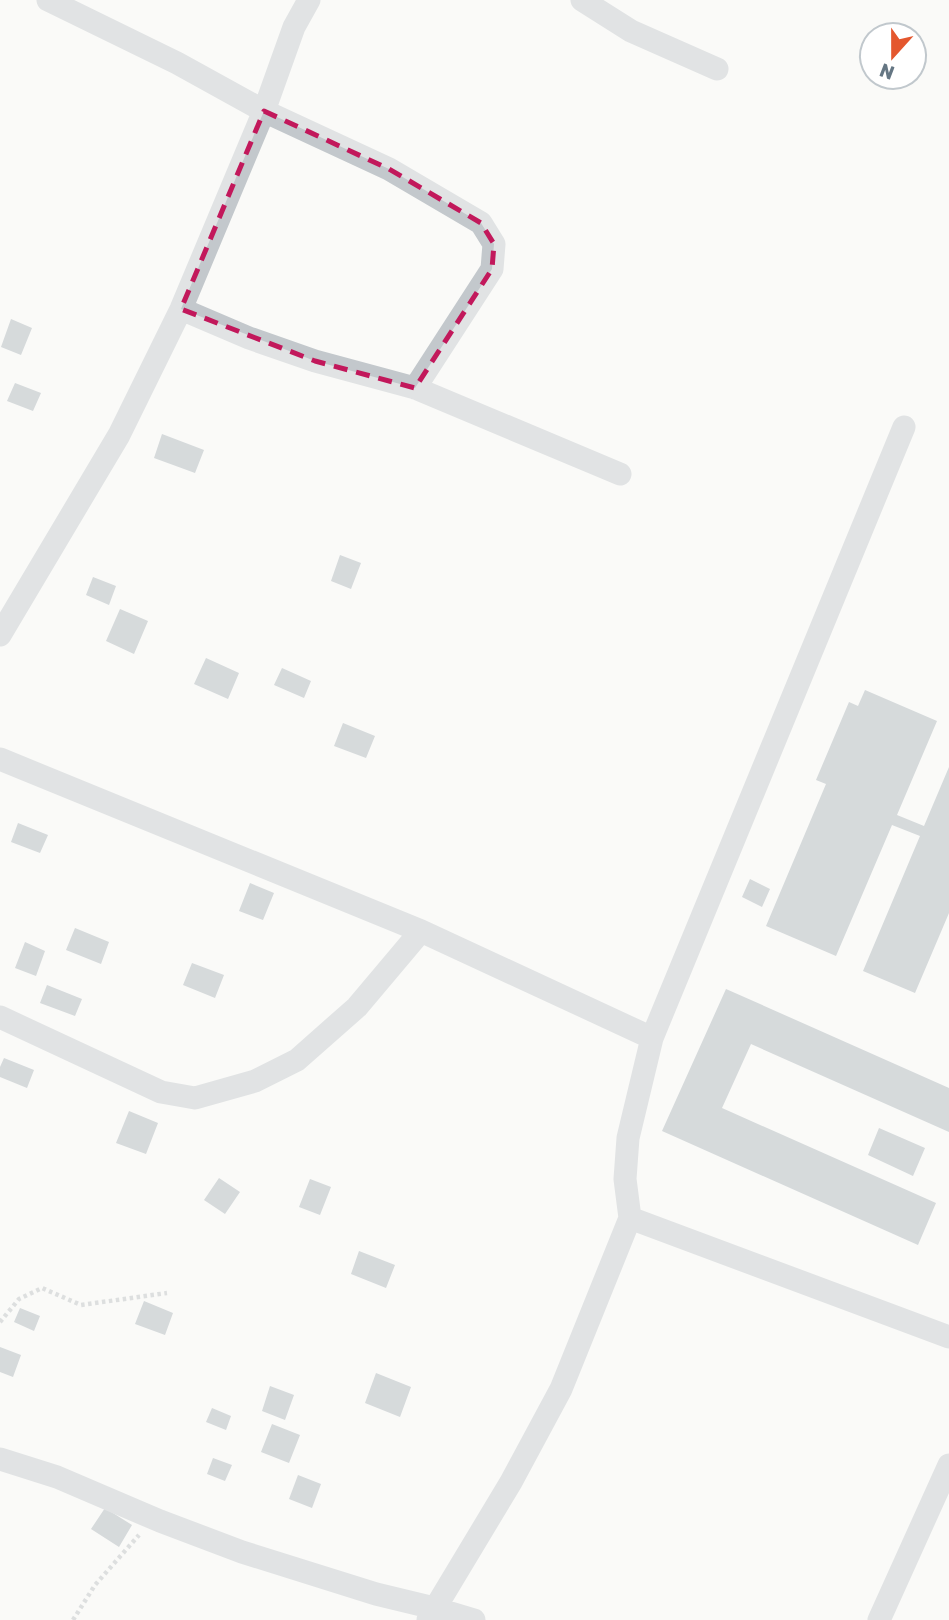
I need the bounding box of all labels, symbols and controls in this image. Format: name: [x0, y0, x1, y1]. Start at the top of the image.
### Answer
north arrow: [858, 21, 928, 91]
text: N: [877, 58, 898, 85]

